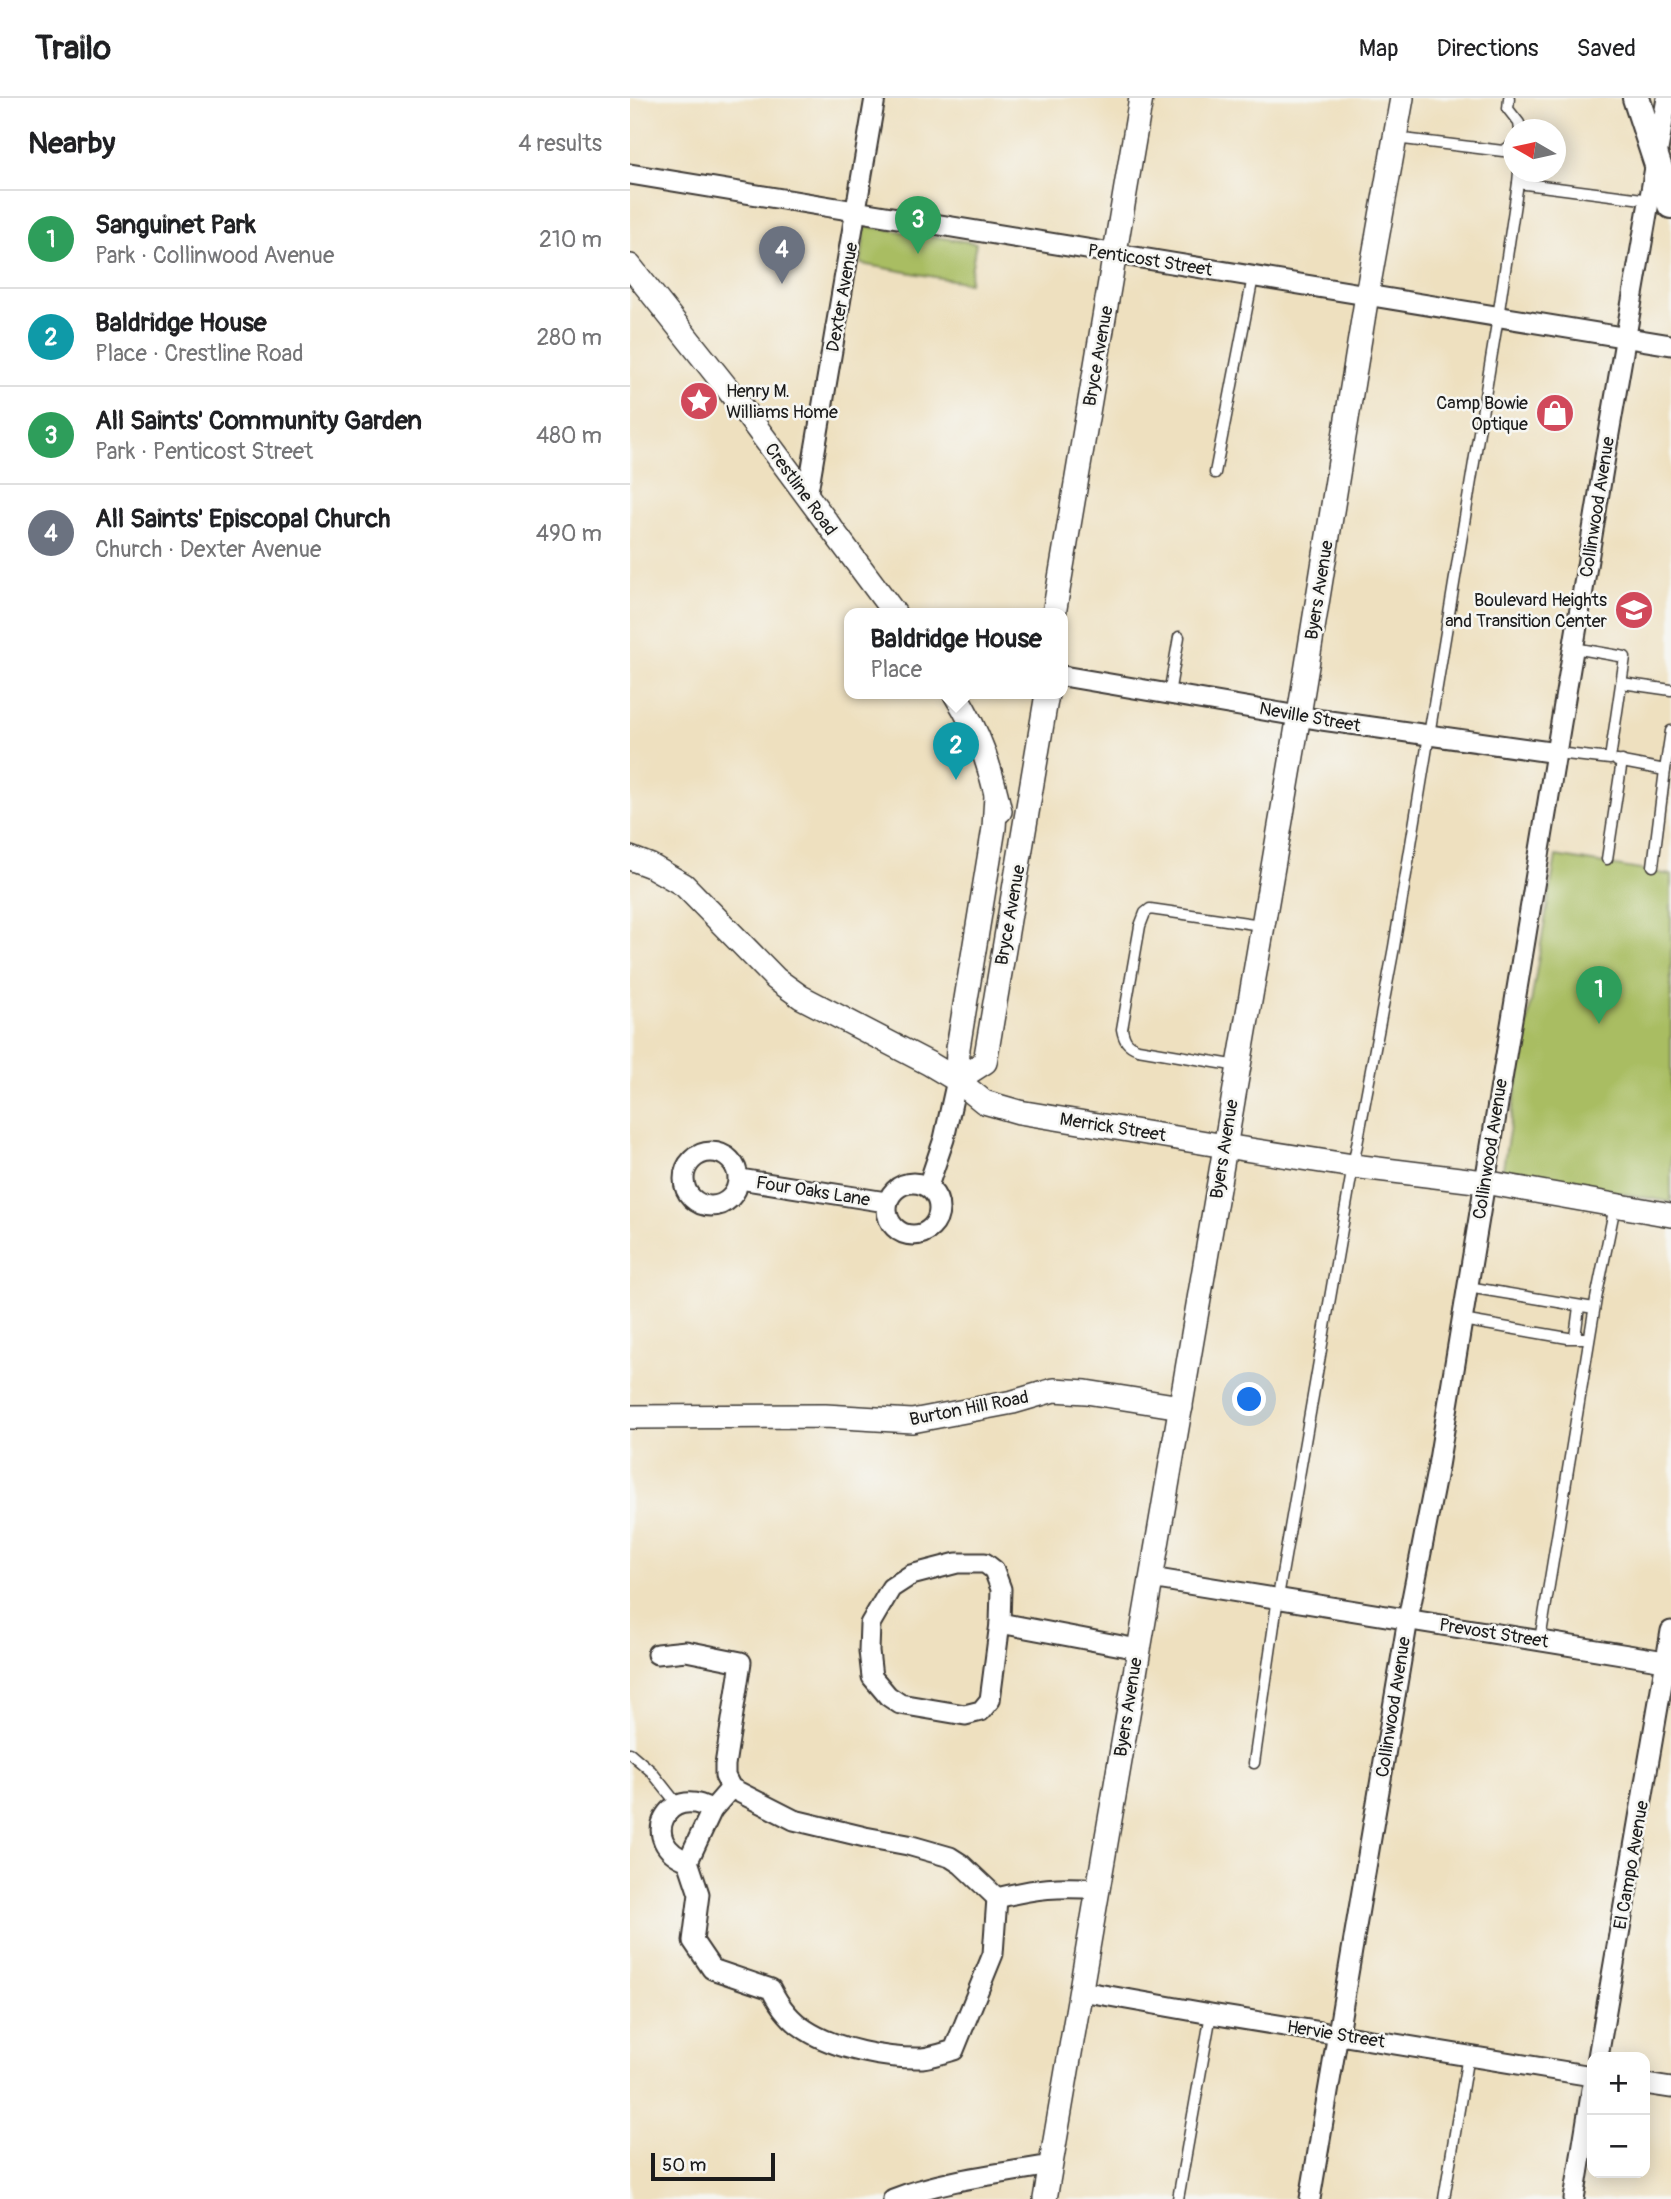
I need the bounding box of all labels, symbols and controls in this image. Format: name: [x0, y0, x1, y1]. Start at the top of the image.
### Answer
text: Trailo: [35, 28, 111, 69]
text: Map: [1359, 34, 1399, 63]
text: Directions: [1437, 34, 1538, 63]
text: Saved: [1576, 34, 1636, 63]
north arrow: [1503, 119, 1566, 182]
text: Nearby: [28, 125, 115, 162]
text: 4 results: [518, 129, 602, 158]
pin: 3: [895, 196, 941, 254]
text: Sanguinet Park: [95, 209, 256, 241]
text: 1: [47, 225, 56, 254]
text: 210 m: [539, 225, 602, 254]
pin: 4: [759, 226, 805, 284]
street label: Penticost Street: [1086, 239, 1215, 282]
street label: Dexter Avenue: [822, 240, 863, 354]
text: Park · Collinwood Avenue: [95, 241, 334, 270]
street label: Bryce Avenue: [1078, 304, 1119, 408]
text: Baldridge House: [95, 307, 267, 339]
text: 2: [45, 323, 57, 352]
text: 280 m: [536, 323, 602, 352]
text: Place · Crestline Road: [95, 339, 303, 368]
place icon: Henry M. Williams Home: [678, 380, 720, 422]
place label: Henry M. Williams Home: [726, 380, 838, 424]
place label: Camp Bowie Optique: [1436, 392, 1528, 436]
shop icon: Camp Bowie Optique: [1534, 392, 1576, 434]
text: All Saints' Community Garden: [95, 405, 422, 437]
text: 3: [45, 421, 57, 450]
text: 480 m: [536, 421, 602, 450]
street label: Collinwood Avenue: [1575, 435, 1620, 579]
text: Park · Penticost Street: [95, 437, 313, 466]
street label: Crestline Road: [759, 438, 842, 540]
text: All Saints' Episcopal Church: [95, 503, 391, 535]
text: 4: [44, 519, 58, 548]
text: 490 m: [536, 519, 602, 548]
text: Church · Dexter Avenue: [95, 535, 321, 564]
street label: Byers Avenue: [1300, 539, 1339, 641]
place label: Boulevard Heights and Transition Center: [1445, 589, 1608, 633]
school or university icon: Boulevard Heights and Transition Center: [1613, 589, 1655, 631]
popup: [844, 608, 1068, 699]
text: Baldridge House: [870, 623, 1042, 655]
text: Place: [870, 655, 922, 684]
street label: Neville Street: [1257, 697, 1363, 738]
pin: 2: [933, 722, 979, 780]
street label: Bryce Avenue: [990, 863, 1031, 967]
pin: 1: [1576, 966, 1622, 1024]
street label: Collinwood Avenue: [1468, 1077, 1513, 1221]
street label: Byers Avenue: [1205, 1098, 1244, 1200]
street label: Merrick Street: [1058, 1108, 1168, 1147]
street label: Four Oaks Lane: [754, 1171, 872, 1212]
your location: [1232, 1382, 1266, 1416]
street label: Burton Hill Road: [908, 1386, 1031, 1431]
street label: Prevost Street: [1438, 1614, 1551, 1654]
street label: Collinwood Avenue: [1371, 1635, 1416, 1779]
street label: Byers Avenue: [1109, 1656, 1148, 1758]
street label: El Campo Avenue: [1609, 1799, 1654, 1931]
street label: Hervie Street: [1285, 2015, 1387, 2054]
map controls: [1587, 2052, 1650, 2178]
button: +: [1587, 2052, 1650, 2115]
button: −: [1587, 2115, 1650, 2178]
scale bar: [651, 2150, 775, 2182]
text: 50 m: [662, 2153, 706, 2177]

